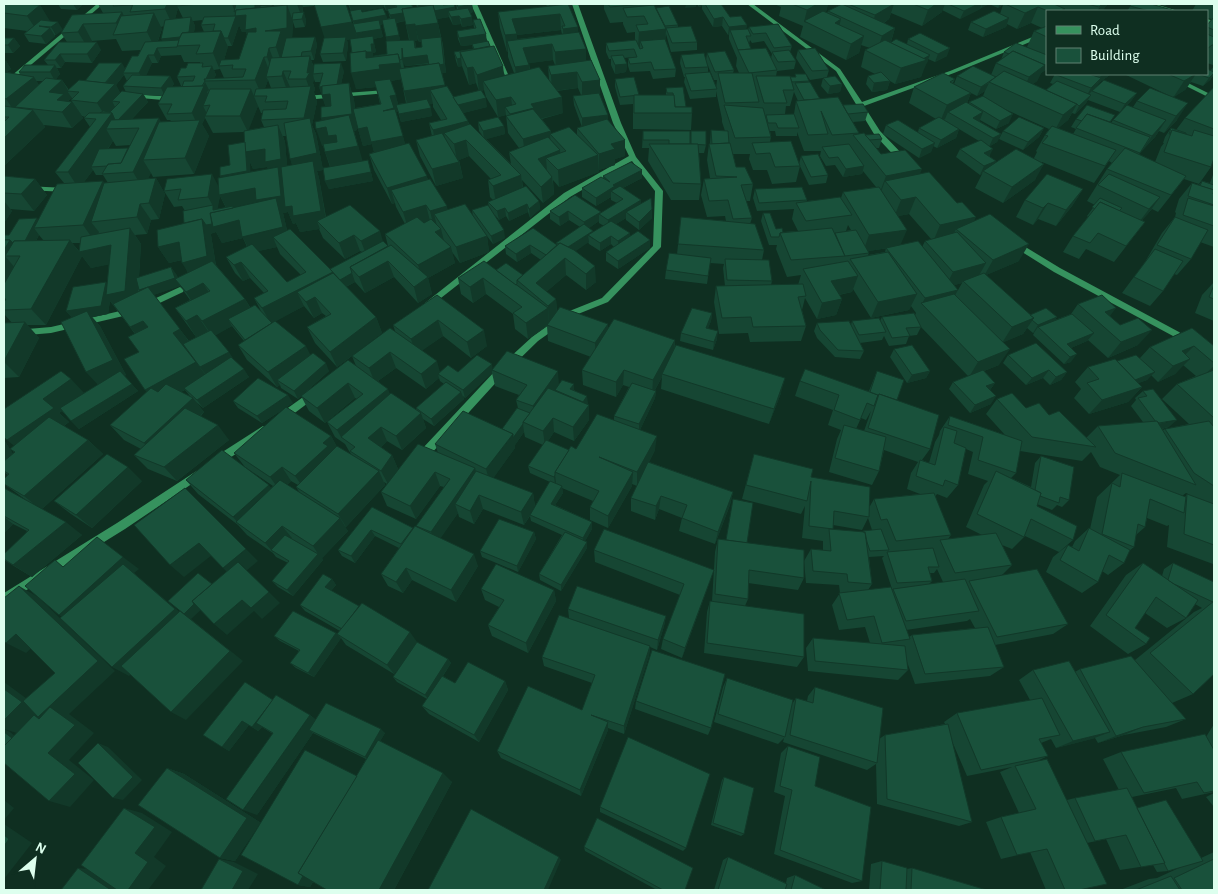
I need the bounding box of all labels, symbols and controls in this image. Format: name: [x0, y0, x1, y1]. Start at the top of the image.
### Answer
legend: [1046, 10, 1208, 75]
text: Road: [1090, 23, 1120, 38]
text: Building: [1090, 48, 1140, 63]
north arrow: [10, 834, 60, 884]
text: N: [33, 840, 48, 857]

